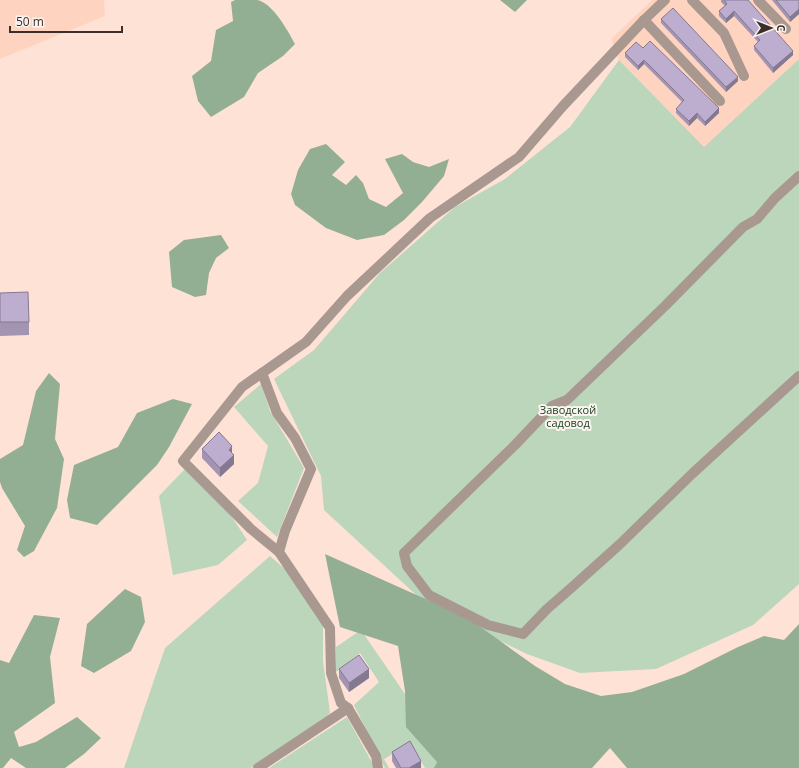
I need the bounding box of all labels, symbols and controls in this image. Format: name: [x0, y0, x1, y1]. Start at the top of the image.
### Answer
scale bar: [10, 8, 122, 34]
north arrow: [751, 8, 791, 48]
text: 50 m: [16, 13, 44, 30]
text: С: [774, 24, 789, 32]
park label: Заводской садовод: [540, 402, 596, 430]

